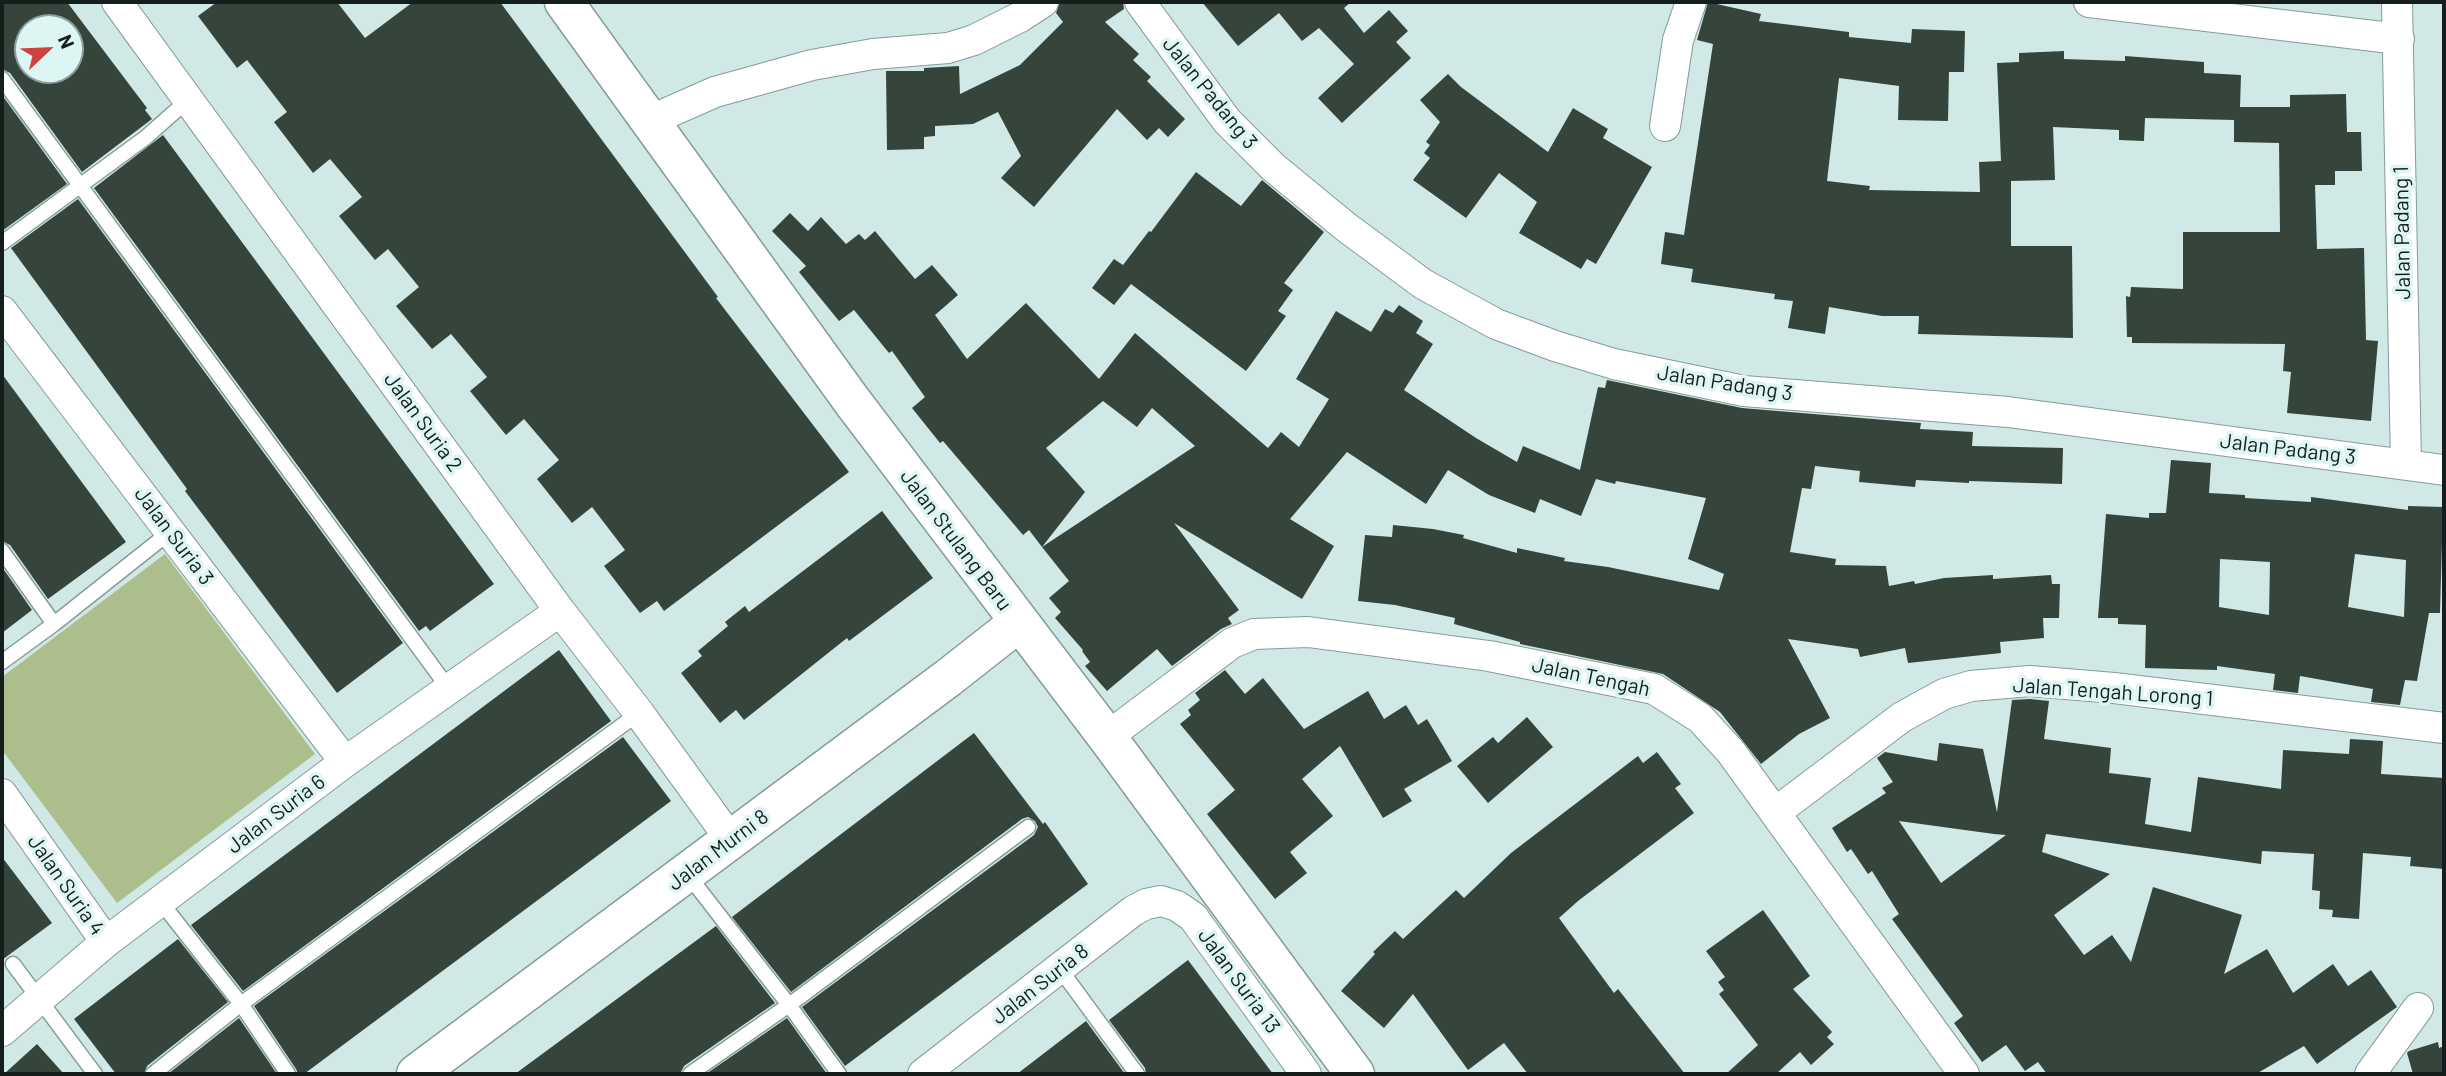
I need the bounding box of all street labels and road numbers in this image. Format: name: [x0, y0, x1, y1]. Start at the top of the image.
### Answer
street label: Jalan Padang 3: [1157, 32, 1263, 154]
street label: Jalan Padang 1: [2388, 166, 2416, 300]
street label: Jalan Padang 3: [1655, 360, 1795, 406]
street label: Jalan Suria 2: [379, 367, 467, 477]
street label: Jalan Padang 3: [2219, 428, 2357, 470]
street label: Jalan Stulang Baru: [895, 465, 1017, 615]
street label: Jalan Suria 3: [129, 482, 219, 590]
street label: Jalan Tengah: [1530, 652, 1652, 702]
street label: Jalan Tengah Lorong 1: [2012, 672, 2214, 712]
street label: Jalan Suria 6: [222, 769, 330, 859]
street label: Jalan Murni 8: [663, 804, 773, 896]
street label: Jalan Suria 4: [22, 830, 110, 940]
street label: Jalan Suria 13: [1192, 924, 1286, 1038]
street label: Jalan Suria 8: [986, 938, 1094, 1030]

